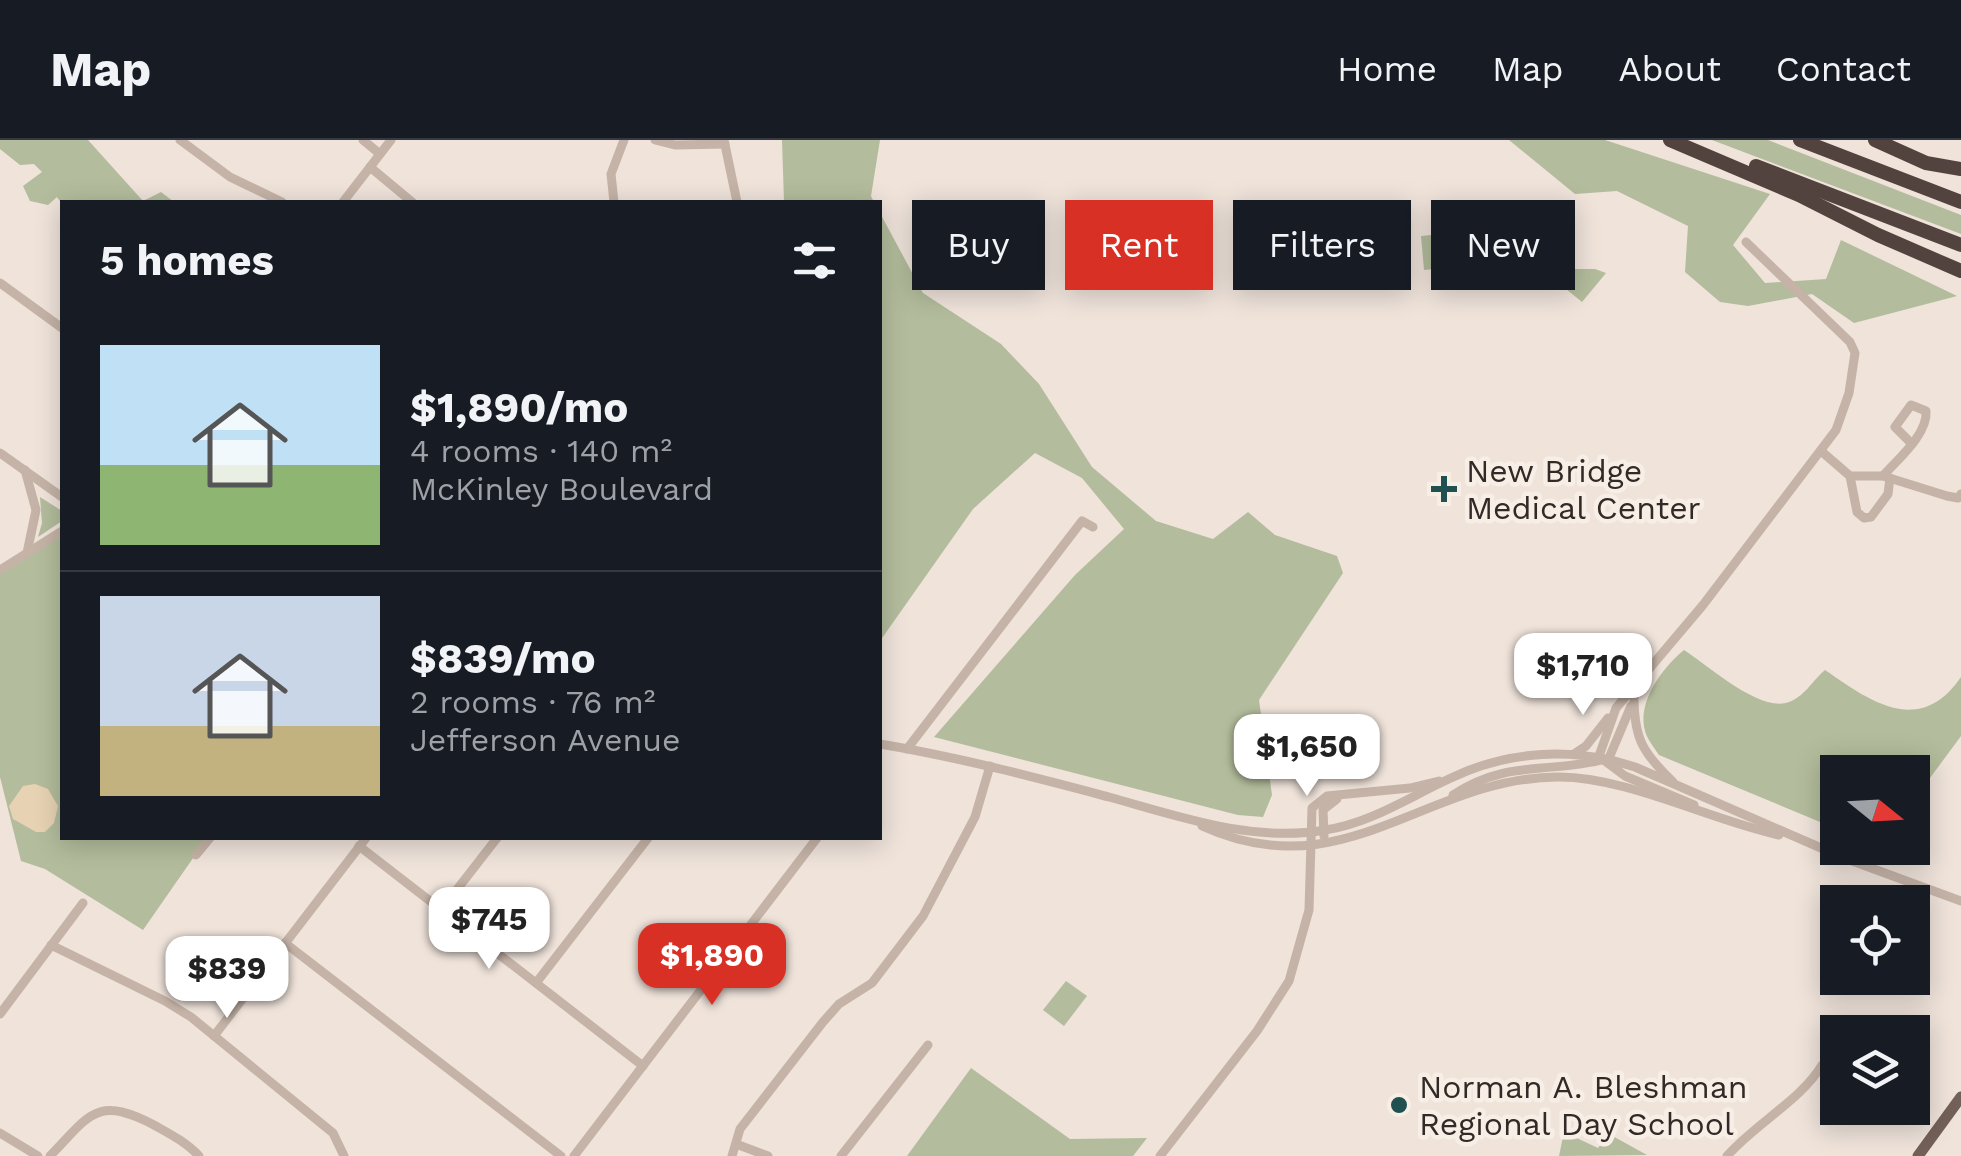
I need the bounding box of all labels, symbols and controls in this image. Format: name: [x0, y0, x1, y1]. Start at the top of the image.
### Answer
text: Map: [50, 41, 151, 98]
text: Home: [1337, 48, 1437, 90]
text: Map: [1492, 48, 1564, 90]
text: About: [1619, 48, 1721, 90]
text: Contact: [1776, 48, 1911, 90]
chip: Buy: [912, 200, 1045, 290]
chip: Rent: [1065, 200, 1213, 290]
chip: Filters: [1233, 200, 1411, 290]
chip: New: [1431, 200, 1575, 290]
icon: filters: [787, 233, 842, 288]
text: 5 homes: [100, 236, 274, 285]
text: $1,890/mo: [410, 383, 628, 432]
icon: home: [180, 385, 300, 505]
text: 4 rooms · 140 m²: [410, 432, 672, 470]
place label: New Bridge Medical Center: [1466, 452, 1701, 527]
text: McKinley Boulevard: [410, 470, 713, 508]
marker: New Bridge Medical Center: [1431, 476, 1457, 502]
pin: $1,710: [1502, 633, 1664, 718]
text: $839/mo: [410, 634, 596, 683]
icon: home: [180, 636, 300, 756]
text: $1,710: [1536, 646, 1630, 684]
text: 2 rooms · 76 m²: [410, 683, 656, 721]
pin: $1,650: [1226, 714, 1388, 799]
text: Jefferson Avenue: [410, 721, 680, 759]
text: $1,650: [1256, 727, 1358, 765]
north arrow: [1820, 755, 1930, 865]
map controls: [1820, 755, 1930, 1125]
button: locate: [1820, 885, 1930, 995]
pin: $745: [430, 887, 548, 972]
text: $745: [451, 900, 527, 938]
pin: $1,890: [631, 923, 793, 1008]
pin: $839: [168, 936, 286, 1021]
text: $1,890: [660, 936, 764, 974]
text: $839: [187, 949, 267, 987]
button: layers: [1820, 1015, 1930, 1125]
place label: Norman A. Bleshman Regional Day School: [1419, 1068, 1748, 1143]
marker: Norman A. Bleshman Regional Day School: [1388, 1094, 1410, 1116]

